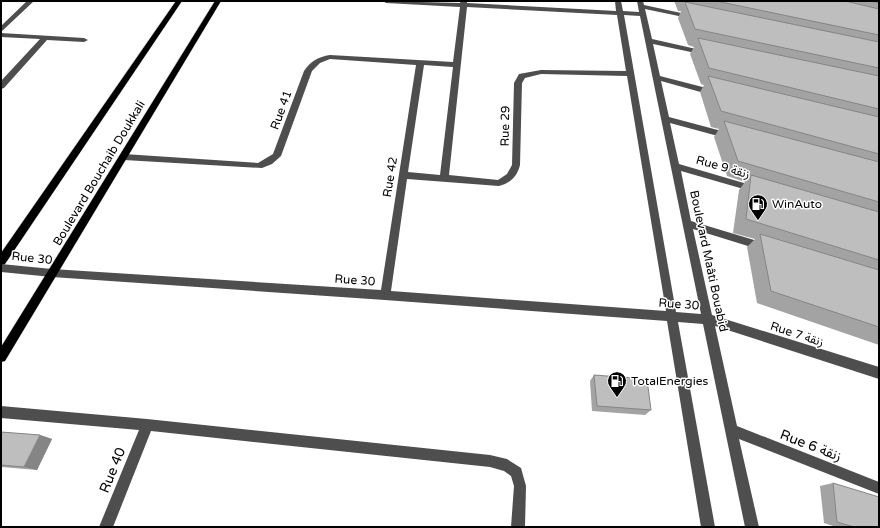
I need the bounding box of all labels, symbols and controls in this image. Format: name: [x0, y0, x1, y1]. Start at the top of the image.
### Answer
street label: Rue 41: [267, 88, 295, 132]
street label: Boulevard Bouchaib Doukkali: [50, 98, 148, 248]
street label: Rue 29: [498, 105, 512, 147]
street label: Rue 9 زنقة: [694, 153, 752, 181]
street label: Rue 42: [380, 156, 400, 198]
street label: Boulevard Maâti Bouabid: [687, 189, 731, 333]
fuel station icon: WinAuto: [747, 193, 769, 221]
place label: WinAuto: [772, 197, 822, 211]
street label: Rue 30: [11, 249, 53, 267]
street label: Rue 30: [334, 272, 376, 288]
street label: Rue 30: [658, 296, 700, 312]
street label: Rue 7 زنقة: [768, 319, 826, 349]
fuel station icon: TotalEnergies: [606, 370, 628, 398]
place label: TotalEnergies: [631, 374, 708, 388]
street label: Rue 6 زنقة: [778, 426, 844, 465]
street label: Rue 40: [96, 445, 129, 495]

